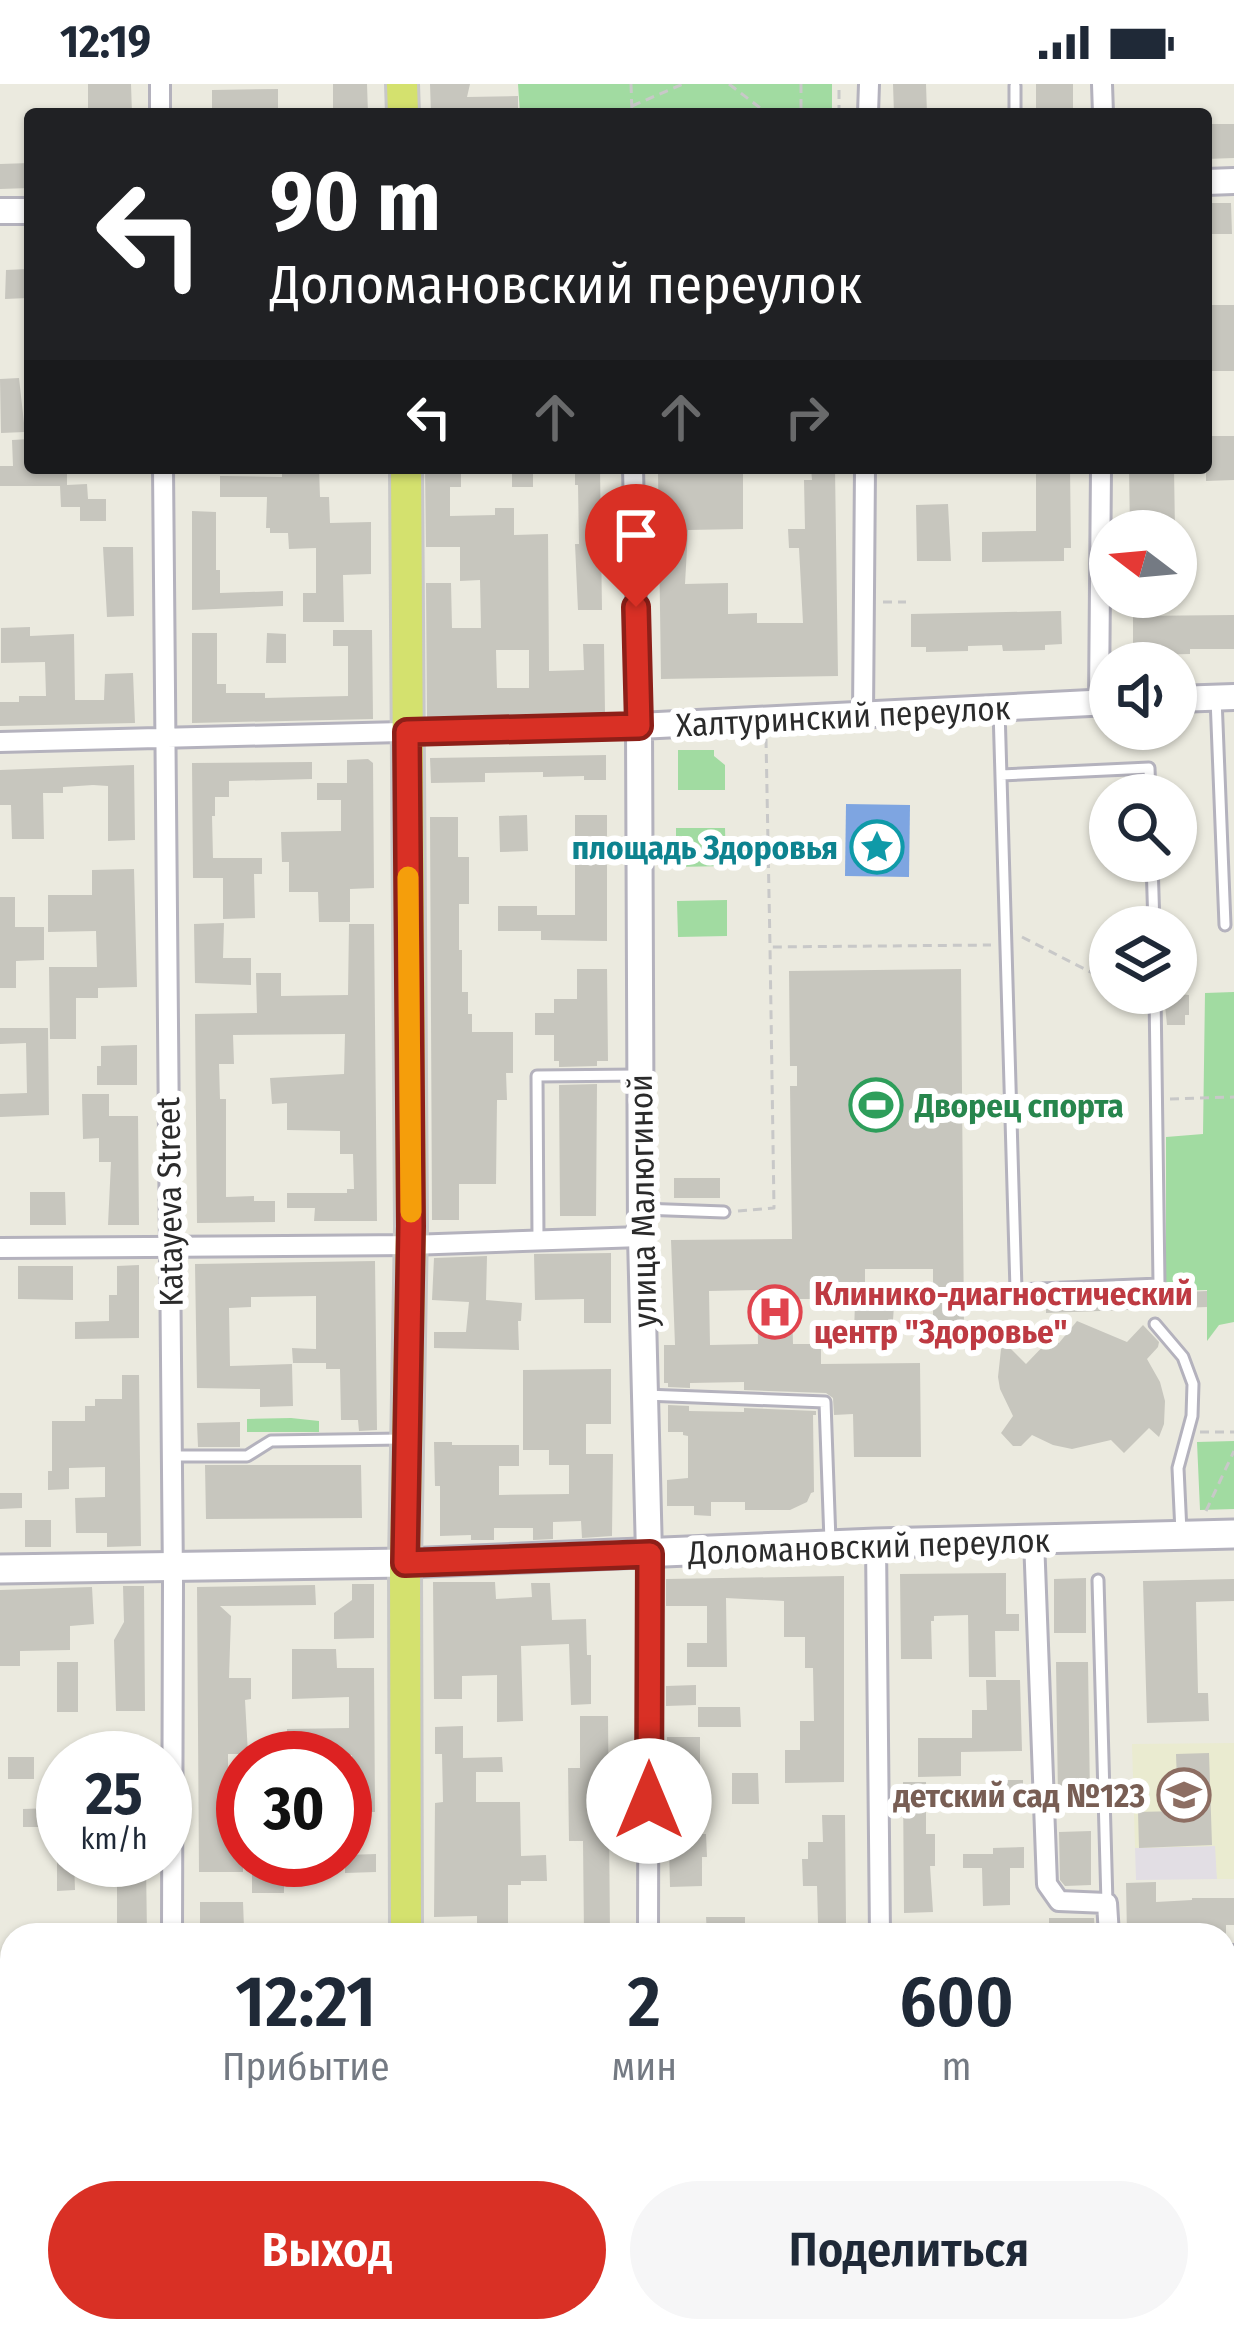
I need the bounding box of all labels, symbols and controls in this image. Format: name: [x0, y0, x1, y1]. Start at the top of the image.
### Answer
text: 12:19: [60, 15, 151, 69]
text: 90 m: [270, 151, 441, 252]
icon: left: [72, 156, 228, 312]
text: Доломановский переулок: [270, 253, 862, 317]
icon: left: [396, 384, 462, 450]
icon: ahead: [522, 384, 588, 450]
icon: ahead: [648, 384, 714, 450]
icon: right: [774, 384, 840, 450]
pin: [585, 484, 687, 607]
icon: arrive: [603, 502, 669, 568]
north arrow: [1089, 510, 1197, 618]
map controls: [1089, 510, 1197, 1014]
button: sound: [1089, 642, 1197, 750]
street label: Халтуринский переулок: [675, 688, 1012, 746]
button: search: [1089, 774, 1197, 882]
place icon: площадь Здоровья: [849, 819, 905, 875]
place label: площадь Здоровья: [572, 828, 838, 868]
button: layers: [1089, 906, 1197, 1014]
street label: улица Малюгиной: [621, 1074, 665, 1328]
sports icon: Дворец спорта: [848, 1077, 904, 1133]
place label: Дворец спорта: [914, 1086, 1124, 1126]
street label: Katayeva Street: [148, 1097, 192, 1307]
place label: Клинико-диагностический центр "Здоровье": [814, 1274, 1193, 1352]
hospital icon: Клинико-диагностический центр "Здоровье": [747, 1284, 803, 1340]
street label: Доломановский переулок: [687, 1521, 1051, 1573]
speed limit sign: 30: [216, 1731, 372, 1887]
position arrow: [586, 1738, 712, 1864]
text: 25: [85, 1758, 143, 1830]
school or university icon: детский сад №123: [1156, 1767, 1212, 1823]
place label: детский сад №123: [892, 1776, 1145, 1816]
text: km/h: [81, 1821, 147, 1857]
text: 12:21: [235, 1959, 376, 2045]
text: 2: [628, 1959, 661, 2045]
text: 600: [899, 1959, 1014, 2045]
text: Прибытие: [222, 2044, 390, 2090]
text: мин: [612, 2044, 677, 2090]
text: m: [942, 2044, 972, 2090]
button: Выход: [48, 2181, 606, 2319]
button: Поделиться: [630, 2181, 1188, 2319]

